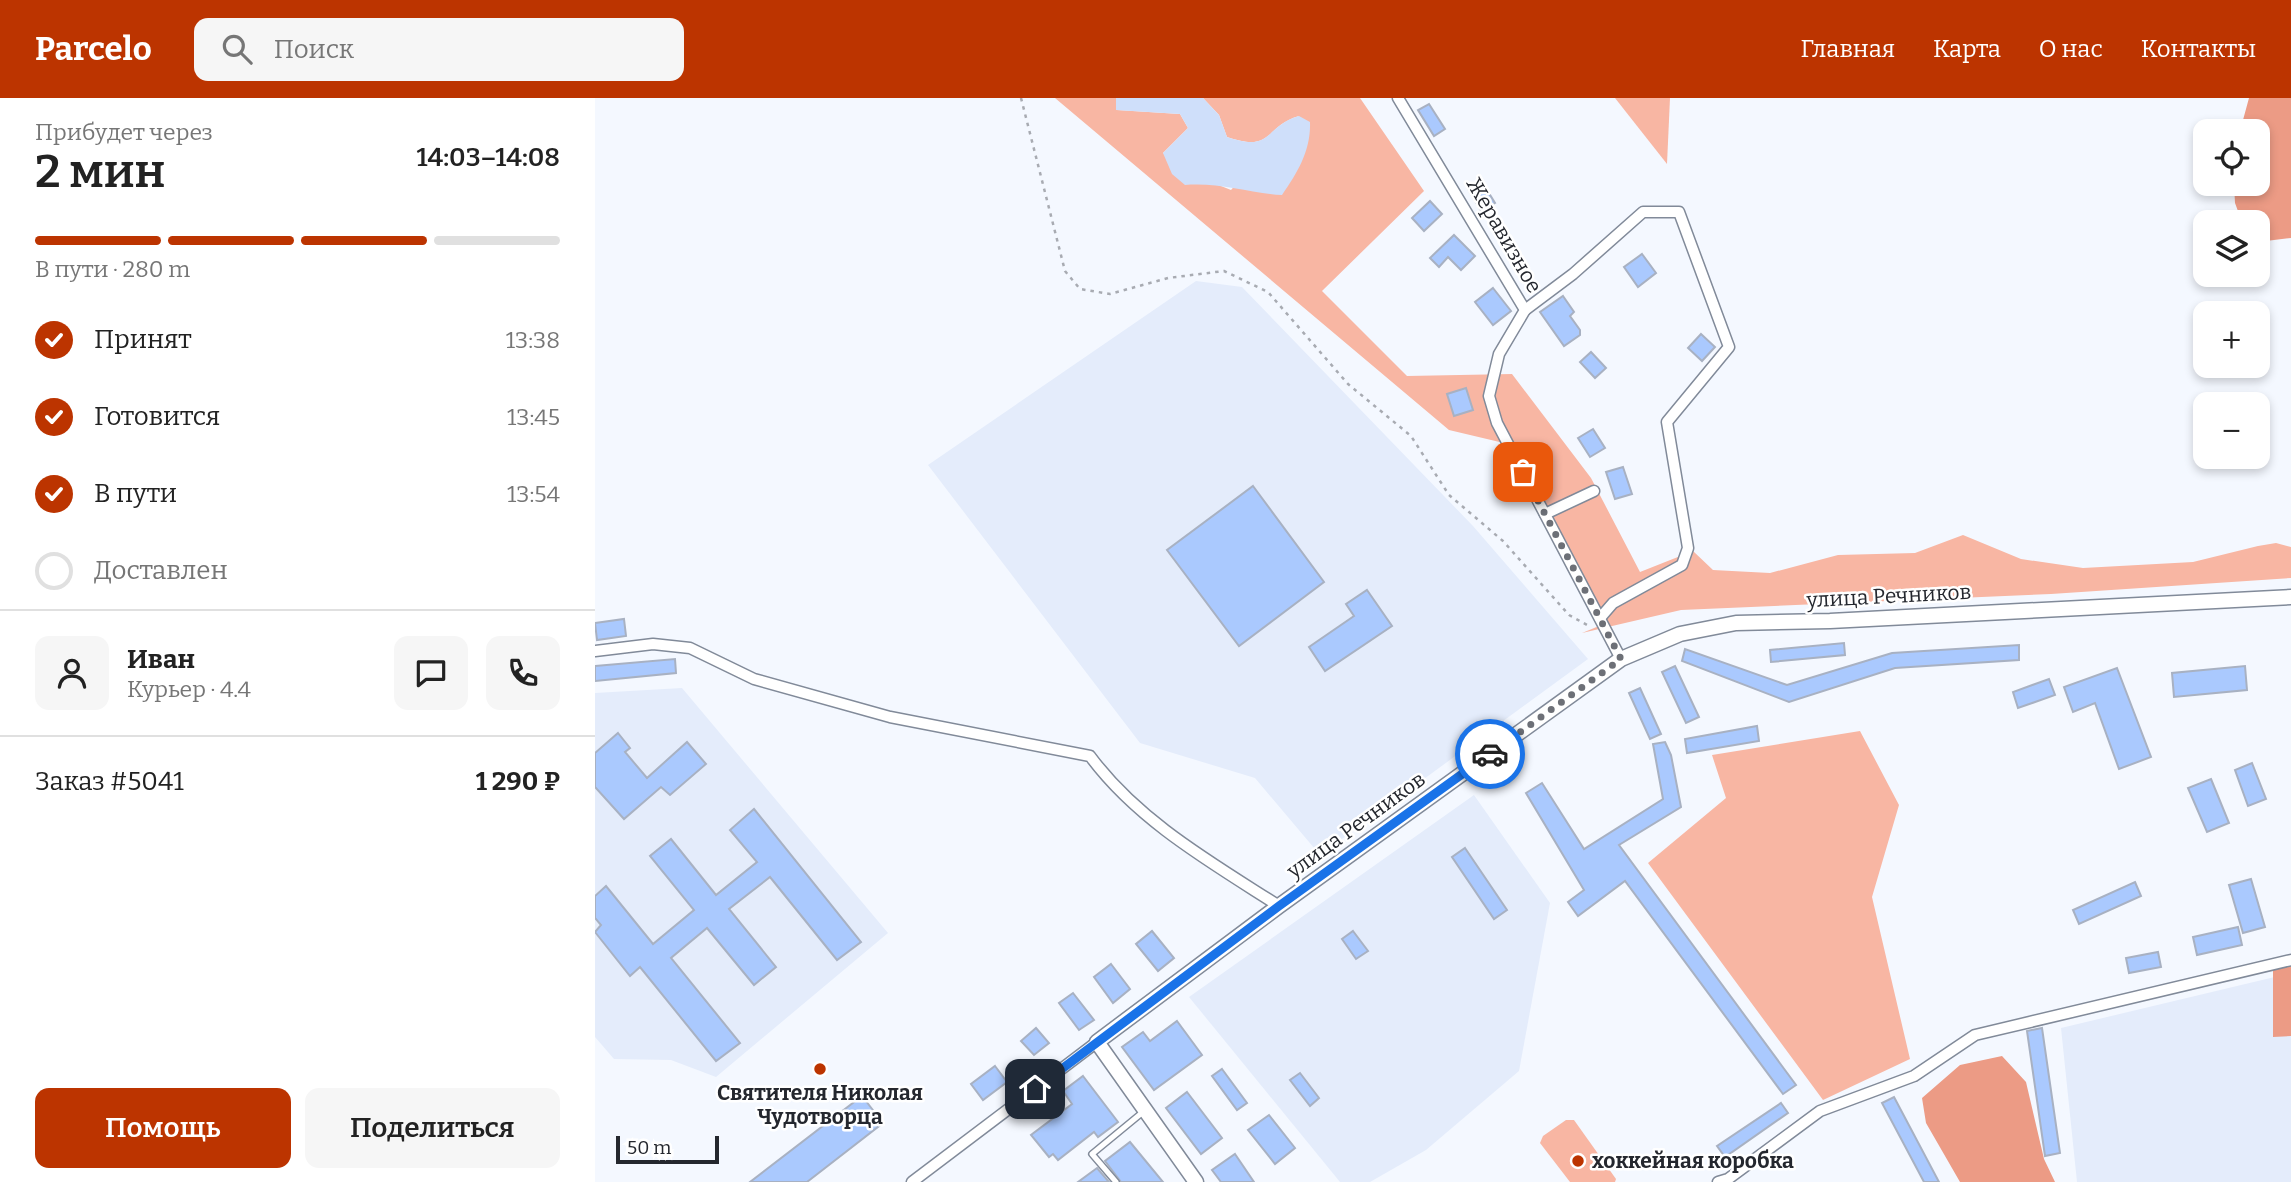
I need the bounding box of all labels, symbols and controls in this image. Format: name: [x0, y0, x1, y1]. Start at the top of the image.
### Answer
search box: [194, 18, 684, 81]
text: Parcelo: [35, 29, 152, 69]
icon: search: [218, 30, 256, 68]
text: Поиск: [274, 34, 354, 65]
text: Главная: [1800, 35, 1895, 63]
text: Карта: [1933, 35, 2001, 63]
text: О нас: [2039, 35, 2103, 63]
text: Контакты: [2141, 35, 2256, 63]
text: Прибудет через: [35, 118, 213, 146]
map controls: [2193, 119, 2270, 469]
button: locate: [2193, 119, 2270, 196]
text: 14:03–14:08: [417, 142, 560, 173]
text: 2 мин: [35, 144, 165, 199]
street label: Жеравизное: [1460, 173, 1548, 297]
button: layers: [2193, 210, 2270, 287]
text: В пути · 280 m: [35, 255, 190, 283]
button: +: [2193, 301, 2270, 378]
icon: check: [35, 321, 73, 359]
text: Принят: [94, 324, 192, 355]
text: 13:38: [506, 326, 560, 354]
button: −: [2193, 392, 2270, 469]
icon: check: [35, 398, 73, 436]
text: Готовится: [94, 401, 220, 432]
text: 13:45: [507, 403, 560, 431]
pin: [1493, 442, 1553, 502]
icon: bag: [1504, 453, 1542, 491]
icon: check: [35, 475, 73, 513]
text: В пути: [94, 478, 177, 509]
text: 13:54: [507, 480, 560, 508]
text: Доставлен: [94, 555, 228, 586]
street label: улица Речников: [1805, 579, 1972, 613]
button: person: [35, 636, 109, 710]
button: chat: [394, 636, 468, 710]
button: phone: [486, 636, 560, 710]
text: Иван: [127, 644, 195, 675]
text: Курьер · 4.4: [127, 675, 251, 703]
courier: [1455, 719, 1525, 789]
icon: car: [1471, 735, 1509, 773]
text: Заказ #5041: [35, 766, 184, 797]
text: 1 290 ₽: [476, 766, 560, 797]
street label: улица Речников: [1281, 766, 1430, 885]
pin: [1005, 1059, 1065, 1119]
marker: Святителя Николая Чудотворца: [812, 1061, 828, 1077]
icon: home: [1016, 1070, 1054, 1108]
place label: Святителя Николая Чудотворца: [717, 1080, 923, 1130]
button: Помощь: [35, 1088, 291, 1168]
button: Поделиться: [305, 1088, 560, 1168]
scale bar: [616, 1133, 719, 1165]
text: 50 m: [627, 1136, 671, 1159]
place label: хоккейная коробка: [1592, 1148, 1794, 1174]
marker: хоккейная коробка: [1570, 1153, 1586, 1169]

